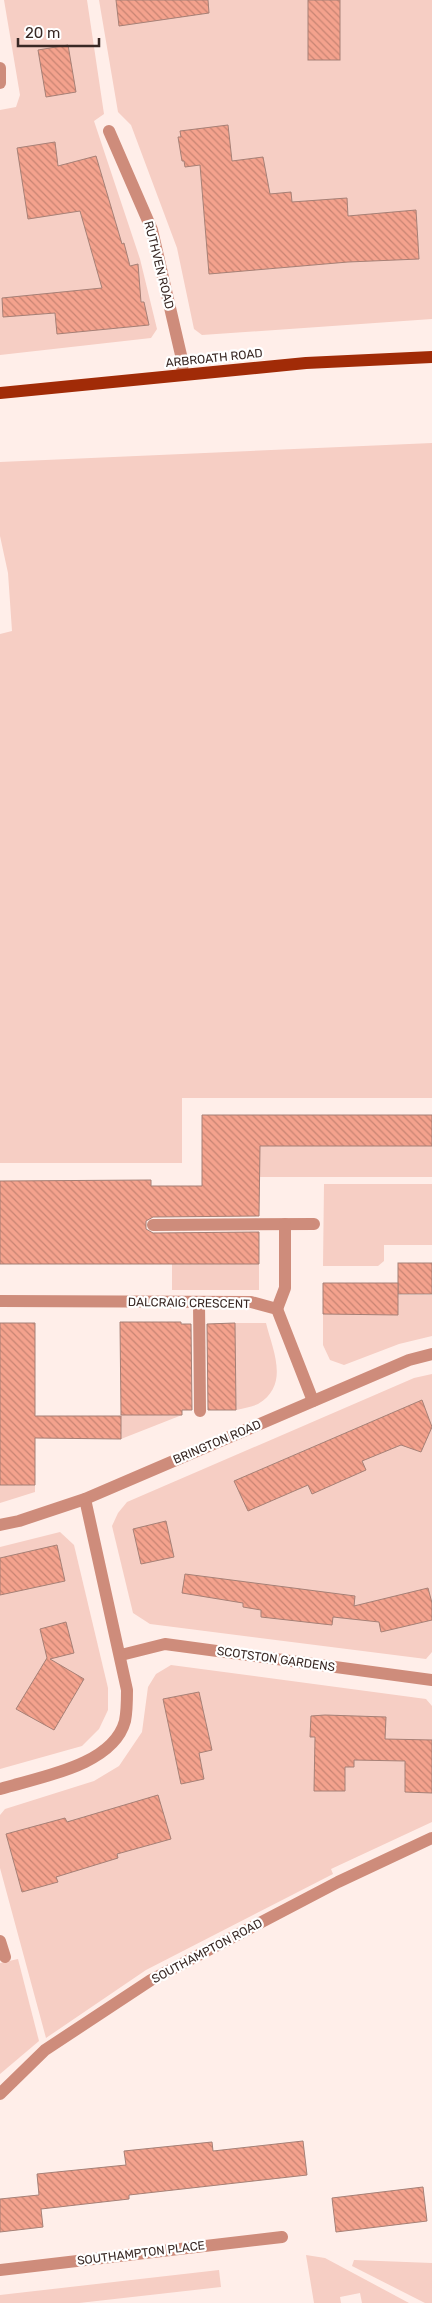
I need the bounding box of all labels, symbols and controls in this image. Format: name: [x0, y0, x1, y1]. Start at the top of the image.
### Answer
scale bar: [18, 15, 99, 47]
text: 20 m: [25, 24, 60, 42]
street label: RUTHVEN ROAD: [141, 219, 177, 311]
street label: ARBROATH ROAD: [165, 346, 263, 370]
street label: DALCRAIG CRESCENT: [128, 1295, 250, 1311]
street label: BRINGTON ROAD: [171, 1417, 263, 1467]
street label: SCOTSTON GARDENS: [216, 1644, 336, 1674]
street label: SOUTHAMPTON ROAD: [149, 1916, 265, 1986]
street label: SOUTHAMPTON PLACE: [76, 2238, 206, 2268]

